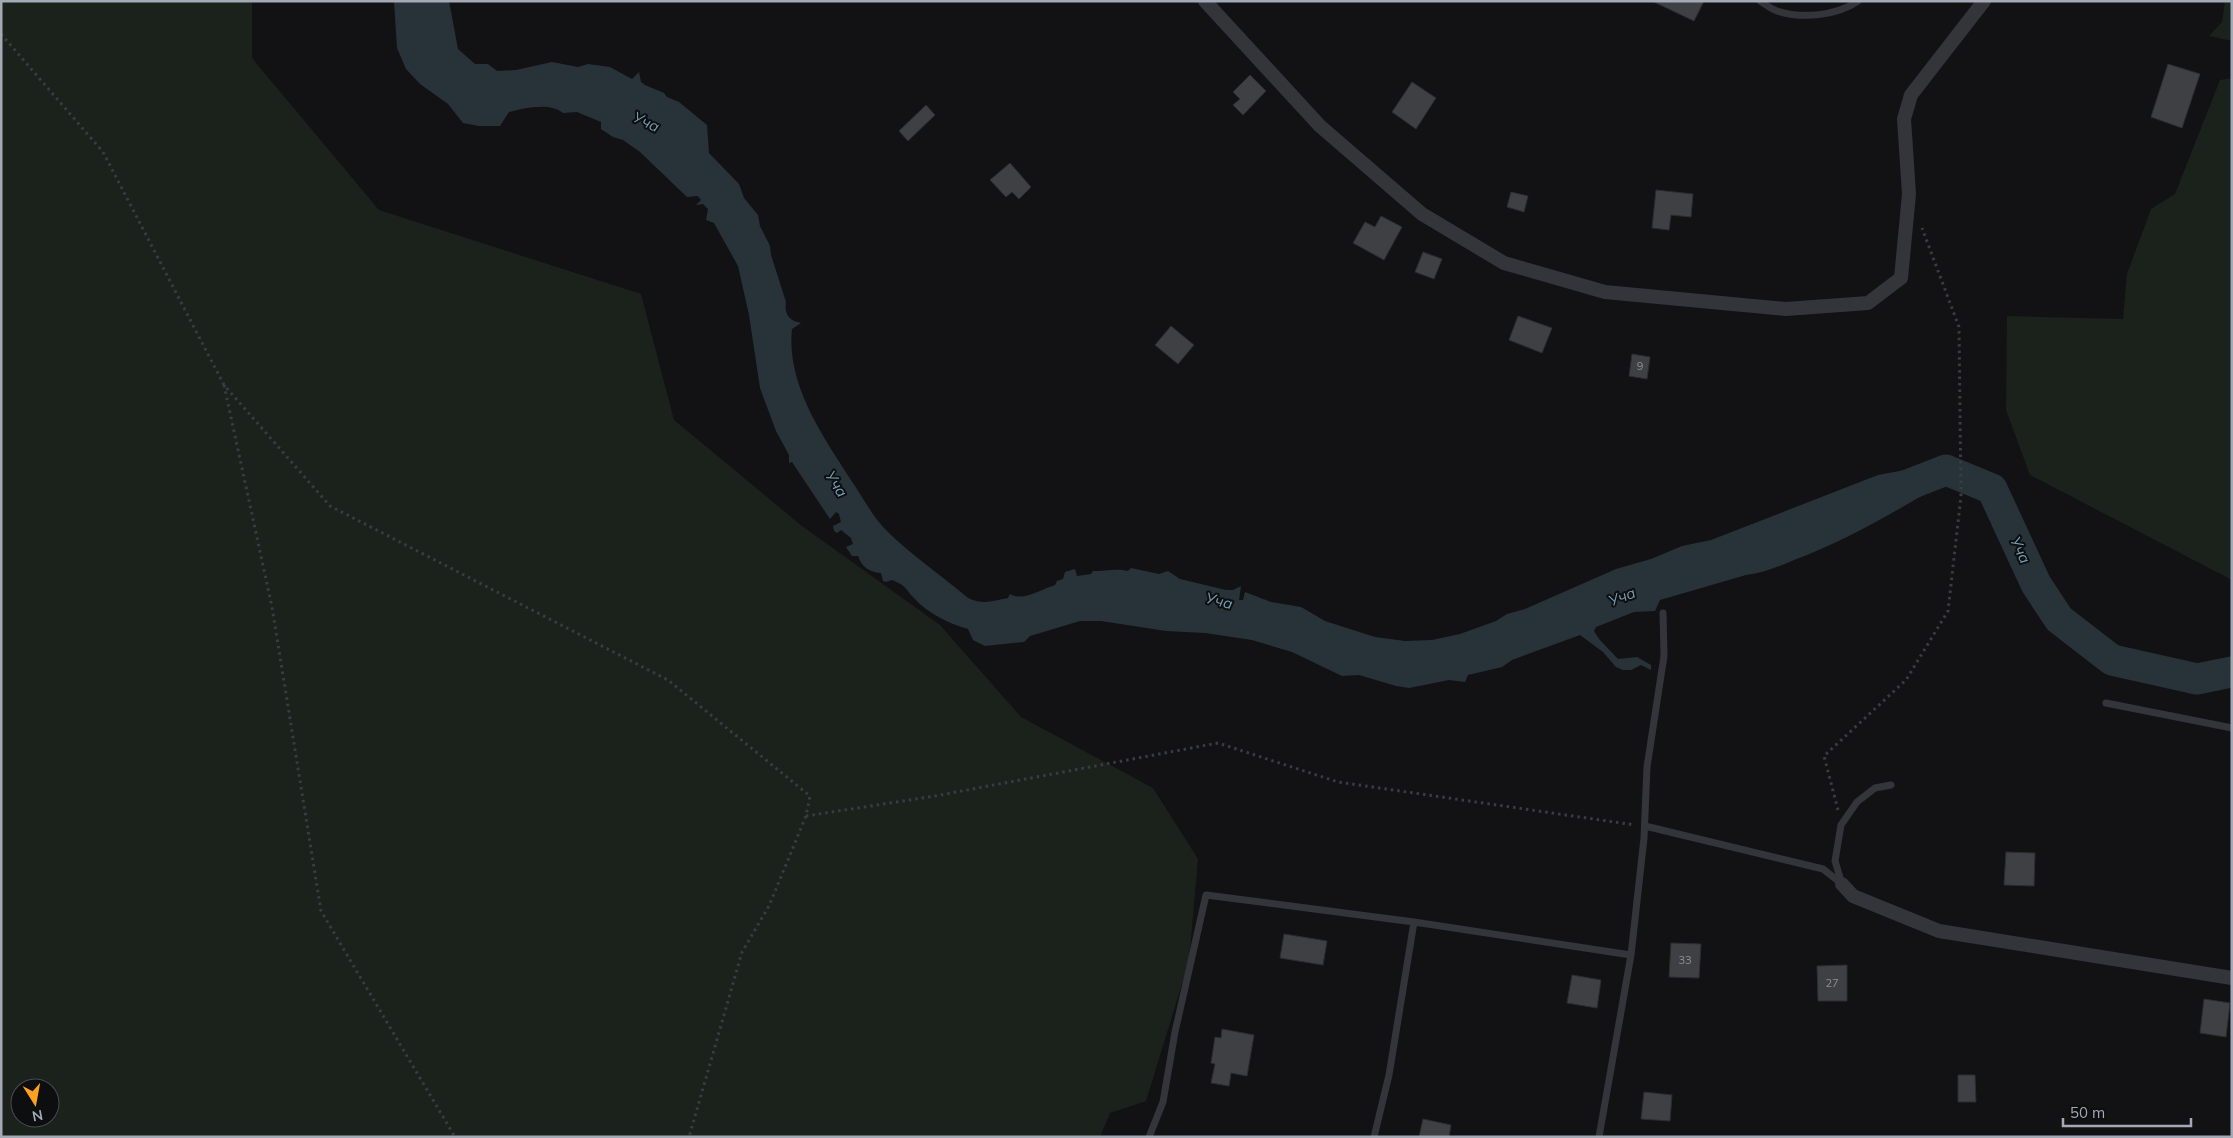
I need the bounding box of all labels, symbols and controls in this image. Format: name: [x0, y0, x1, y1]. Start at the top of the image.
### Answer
water label: Уча: [630, 107, 663, 136]
house number: 9: [1637, 359, 1643, 373]
water label: Уча: [821, 467, 852, 500]
water label: Уча: [2006, 533, 2035, 566]
water label: Уча: [1606, 583, 1638, 610]
water label: Уча: [1203, 588, 1235, 613]
house number: 33: [1678, 953, 1692, 967]
house number: 27: [1825, 976, 1839, 990]
north arrow: [10, 1078, 60, 1128]
scale bar: [2063, 1096, 2190, 1128]
text: 50 m: [2070, 1103, 2105, 1122]
text: N: [31, 1106, 44, 1126]

